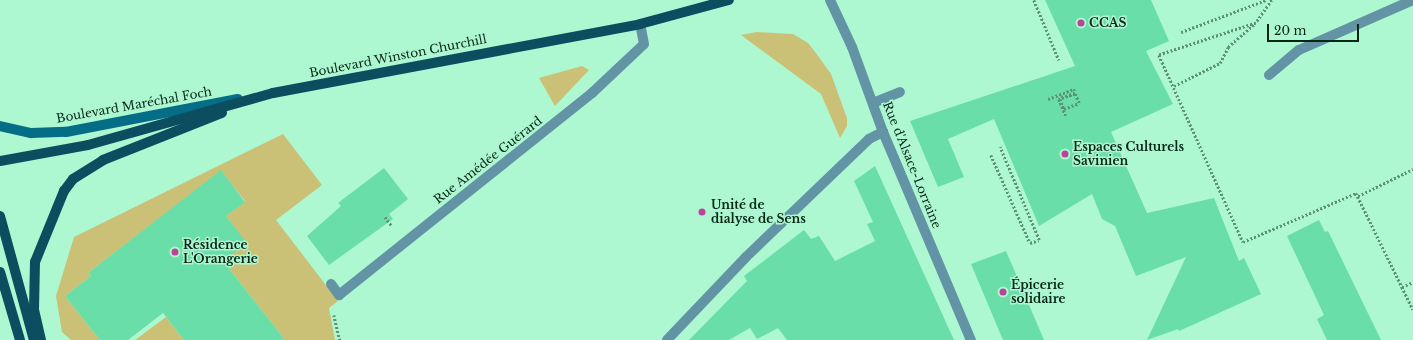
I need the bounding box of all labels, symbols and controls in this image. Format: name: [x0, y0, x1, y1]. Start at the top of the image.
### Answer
place label: CCAS: [1089, 16, 1126, 30]
scale bar: [1269, 16, 1361, 42]
marker: CCAS: [1076, 18, 1086, 28]
text: 20 m: [1274, 23, 1306, 38]
street label: Boulevard Winston Churchill: [308, 32, 488, 80]
street label: Boulevard Maréchal Foch: [55, 84, 213, 126]
street label: Rue d'Alsace-Lorraine: [880, 99, 944, 231]
street label: Rue Amédée Guérard: [431, 113, 545, 207]
place label: Espaces Culturels Savinien: [1073, 140, 1184, 168]
marker: Espaces Culturels Savinien: [1060, 149, 1070, 159]
place label: Unité de dialyse de Sens: [711, 198, 806, 226]
marker: Unité de dialyse de Sens: [696, 206, 708, 218]
place label: Résidence L'Orangerie: [183, 238, 258, 266]
marker: Résidence L'Orangerie: [170, 247, 180, 257]
place label: Épicerie solidaire: [1011, 278, 1066, 306]
marker: Épicerie solidaire: [998, 287, 1008, 297]

